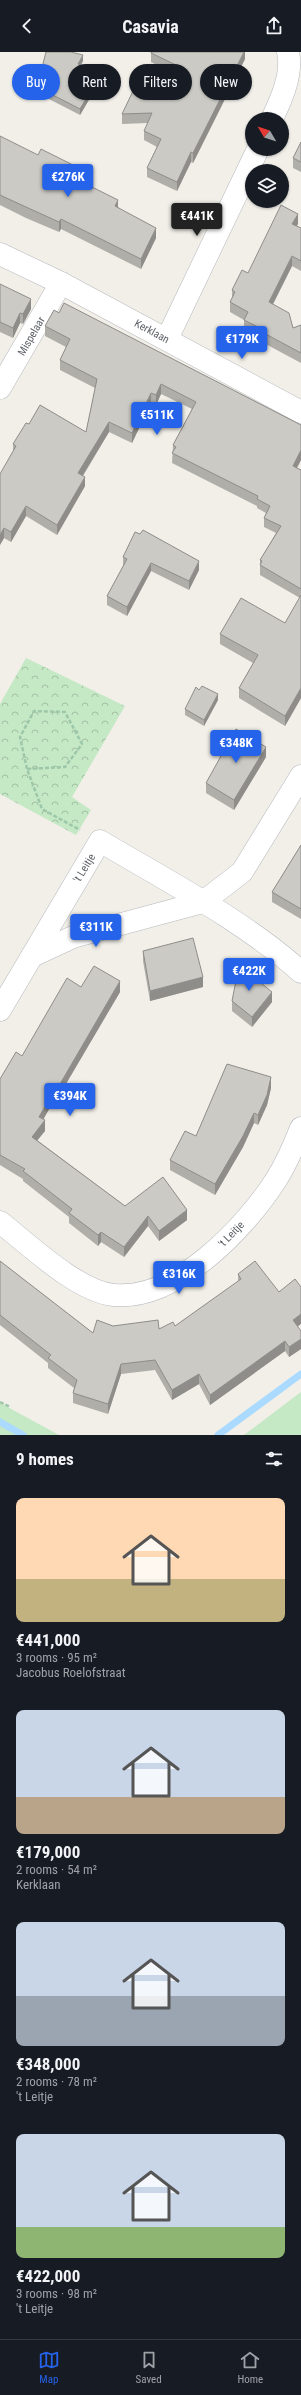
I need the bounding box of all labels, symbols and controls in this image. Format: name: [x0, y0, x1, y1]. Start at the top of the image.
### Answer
icon: back: [16, 15, 38, 37]
icon: share: [263, 15, 285, 37]
text: Casavia: [122, 16, 179, 37]
chip: Buy: [12, 64, 60, 100]
chip: Rent: [68, 64, 121, 100]
chip: Filters: [129, 64, 192, 100]
chip: New: [200, 64, 252, 100]
north arrow: [245, 112, 289, 156]
map controls: [245, 112, 289, 208]
pin: €276K: [40, 164, 96, 198]
button: layers: [245, 164, 289, 208]
text: €276K: [51, 169, 85, 184]
pin: €441K: [169, 203, 225, 237]
text: €441K: [180, 208, 214, 223]
street label: Mispelaar: [15, 314, 48, 358]
street label: Kerklaan: [132, 317, 171, 346]
pin: €179K: [214, 326, 270, 360]
text: €179K: [225, 331, 259, 346]
pin: €511K: [129, 402, 185, 436]
text: €511K: [140, 407, 174, 422]
pin: €348K: [208, 730, 264, 764]
text: €348K: [219, 735, 253, 750]
street label: 't Leitje: [71, 851, 98, 885]
pin: €311K: [68, 914, 124, 948]
text: €311K: [79, 919, 113, 934]
pin: €422K: [221, 958, 277, 992]
text: €422K: [232, 963, 266, 978]
pin: €394K: [42, 1083, 98, 1117]
text: €394K: [53, 1088, 87, 1103]
street label: 't Leitje: [216, 1219, 247, 1250]
pin: €316K: [151, 1261, 207, 1295]
text: €316K: [162, 1266, 196, 1281]
icon: filters: [263, 1448, 285, 1470]
text: 9 homes: [16, 1449, 74, 1469]
icon: home: [115, 1524, 187, 1596]
text: €441,000: [16, 1630, 80, 1650]
text: 3 rooms · 95 m²: [16, 1650, 97, 1665]
text: Jacobus Roelofstraat: [16, 1665, 126, 1680]
icon: home: [115, 1736, 187, 1808]
text: €179,000: [16, 1842, 80, 1862]
text: 2 rooms · 54 m²: [16, 1862, 97, 1877]
text: Kerklaan: [16, 1877, 61, 1892]
icon: home: [115, 1948, 187, 2020]
text: €348,000: [16, 2054, 80, 2074]
text: 2 rooms · 78 m²: [16, 2074, 97, 2089]
text: 't Leitje: [16, 2089, 53, 2104]
icon: home: [115, 2160, 187, 2232]
text: €422,000: [16, 2266, 80, 2286]
text: 3 rooms · 98 m²: [16, 2286, 97, 2301]
text: 't Leitje: [16, 2301, 53, 2316]
tab: Map: [38, 2349, 60, 2386]
tab: Saved: [136, 2349, 162, 2386]
tab: Home: [237, 2349, 263, 2386]

